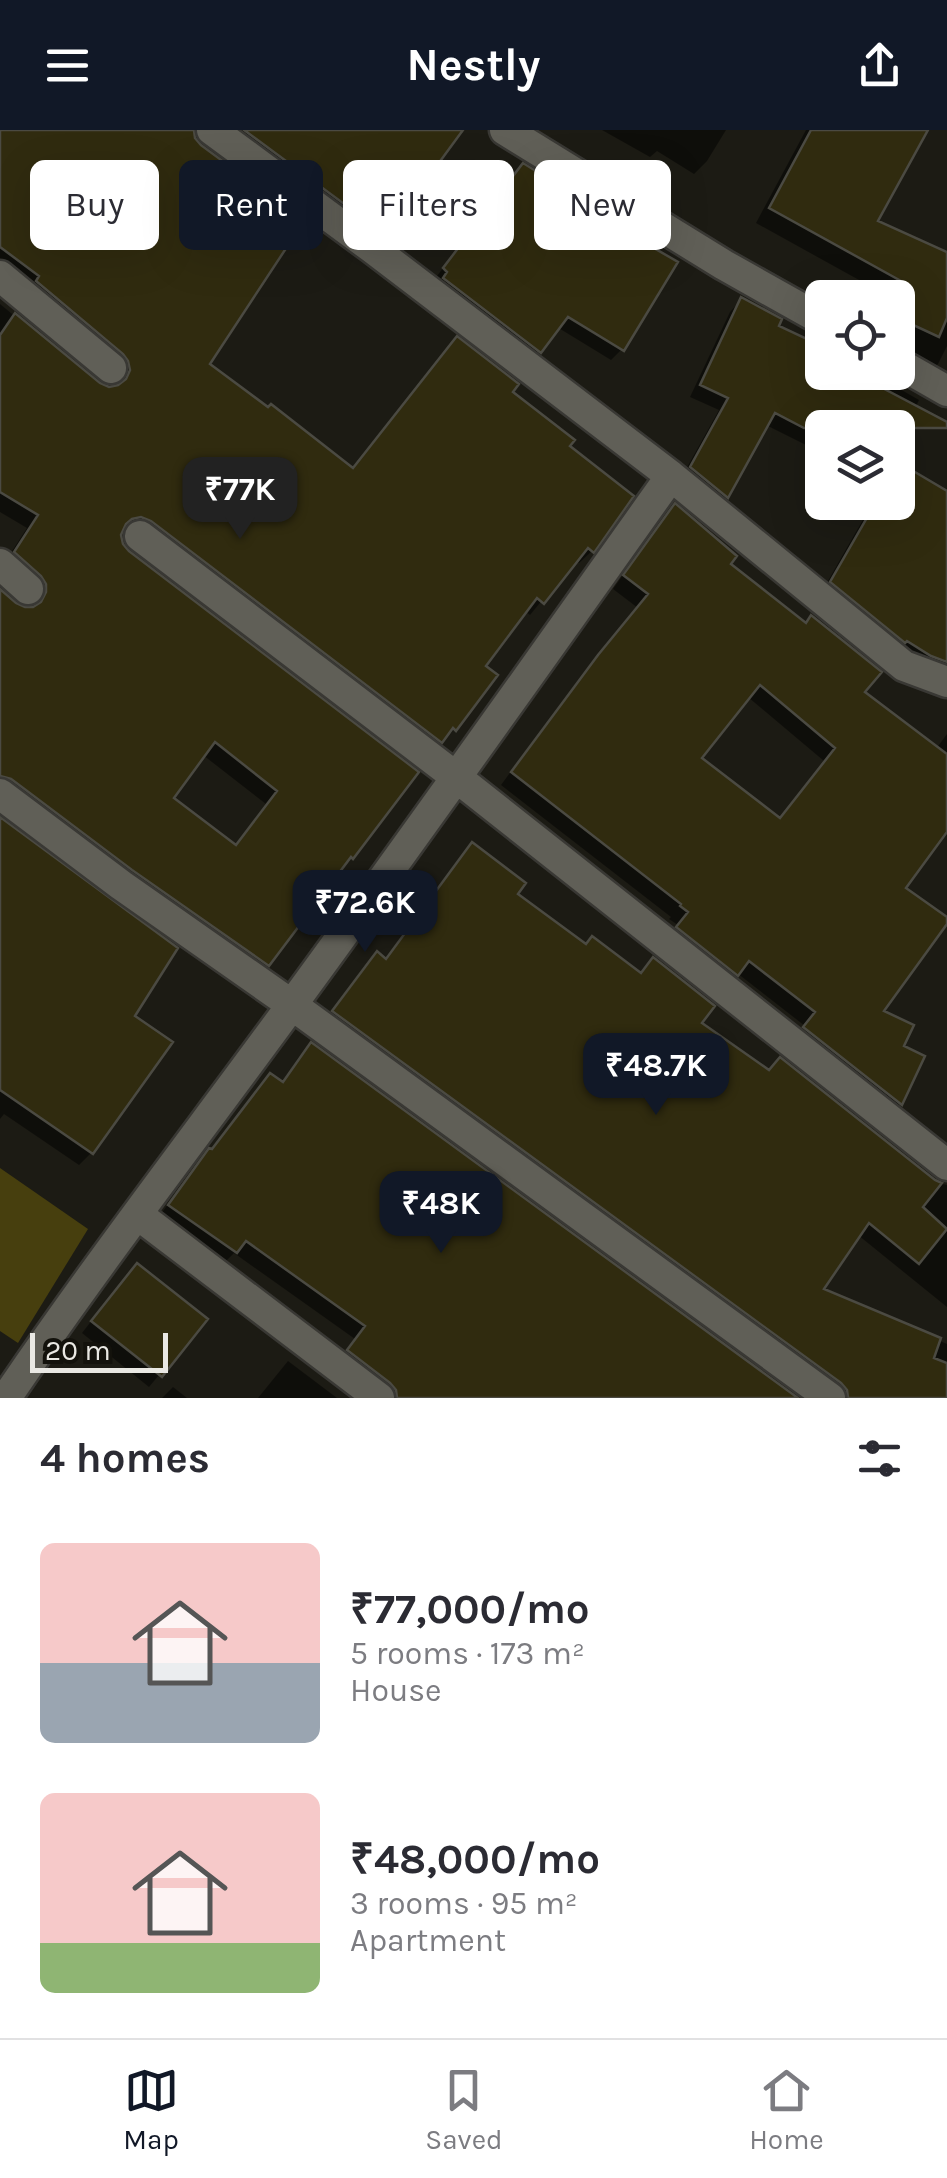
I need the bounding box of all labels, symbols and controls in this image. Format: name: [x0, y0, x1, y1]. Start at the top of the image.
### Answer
icon: menu: [40, 38, 95, 93]
icon: share: [852, 38, 907, 93]
text: Nestly: [407, 39, 540, 91]
chip: Buy: [30, 160, 159, 250]
chip: Rent: [179, 160, 323, 250]
chip: Filters: [343, 160, 514, 250]
chip: New: [534, 160, 671, 250]
map controls: [805, 280, 915, 520]
button: locate: [805, 280, 915, 390]
button: layers: [805, 410, 915, 520]
pin: ₹77K: [181, 457, 299, 542]
text: ₹77K: [204, 471, 276, 508]
pin: ₹72.6K: [284, 870, 446, 955]
text: ₹72.6K: [315, 884, 415, 921]
pin: ₹48.7K: [575, 1033, 737, 1118]
text: ₹48.7K: [605, 1047, 707, 1084]
pin: ₹48K: [382, 1171, 500, 1256]
text: ₹48K: [402, 1185, 480, 1222]
scale bar: [30, 1328, 168, 1372]
text: 20 m: [45, 1334, 111, 1367]
icon: filters: [852, 1431, 907, 1486]
text: 4 homes: [40, 1433, 210, 1483]
icon: home: [120, 1583, 240, 1703]
text: ₹77,000/mo: [350, 1584, 590, 1634]
text: 5 rooms · 173 m²: [350, 1635, 585, 1672]
text: House: [350, 1672, 442, 1709]
icon: home: [120, 1833, 240, 1953]
text: ₹48,000/mo: [350, 1834, 600, 1884]
text: 3 rooms · 95 m²: [350, 1885, 578, 1922]
text: Apartment: [350, 1922, 506, 1959]
tab: Map: [123, 2063, 179, 2156]
tab: Saved: [425, 2063, 503, 2156]
tab: Home: [749, 2063, 824, 2156]

